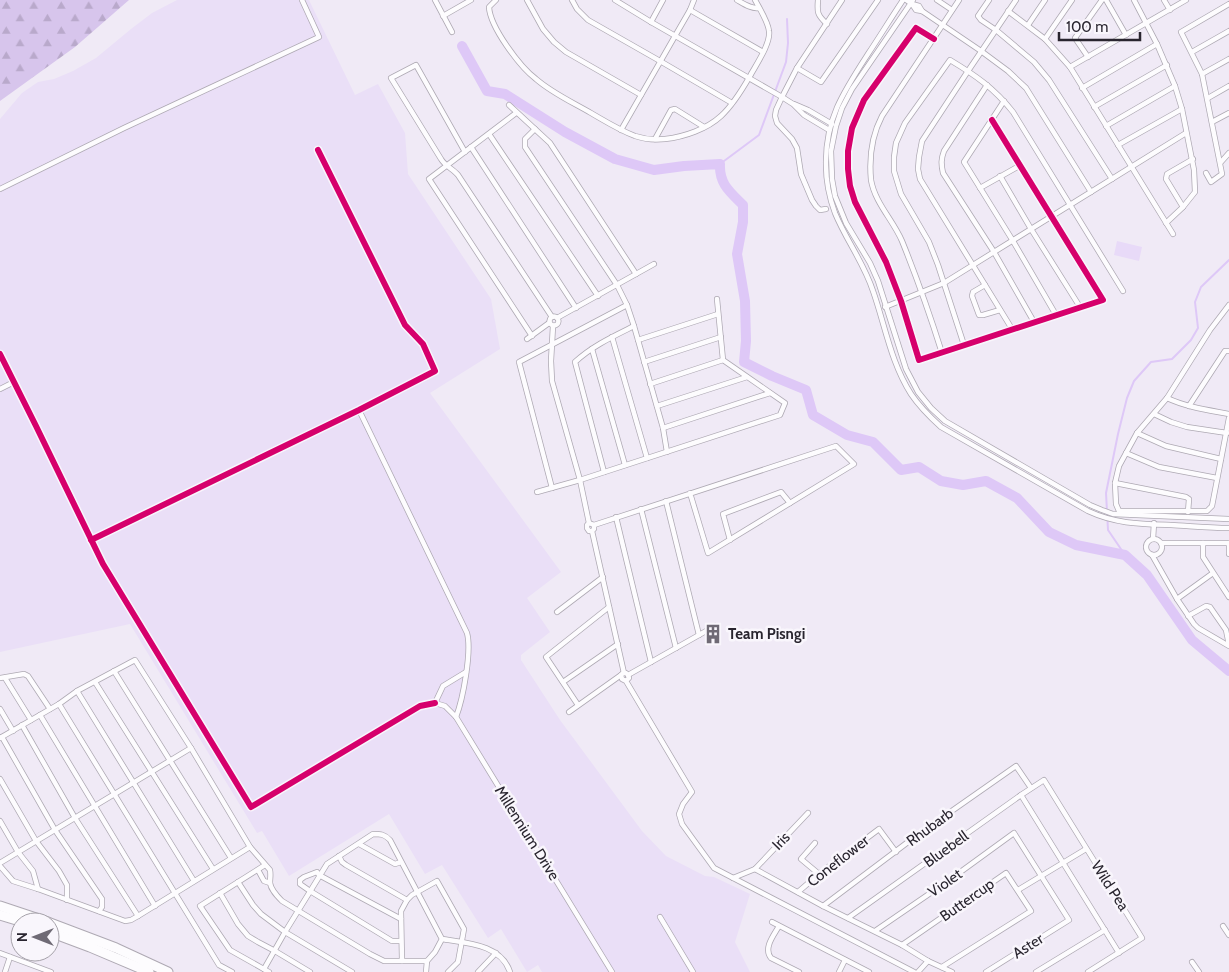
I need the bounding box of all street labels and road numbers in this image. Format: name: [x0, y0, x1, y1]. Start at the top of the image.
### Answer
street label: Millennium Drive: [491, 782, 563, 884]
street label: Rhubarb: [903, 804, 957, 850]
street label: Bluebell: [920, 826, 972, 871]
street label: Iris: [768, 828, 794, 854]
street label: Coneflower: [804, 831, 873, 891]
street label: Wild Pea: [1087, 858, 1133, 915]
street label: Violet: [924, 865, 966, 901]
street label: Buttercup: [936, 875, 998, 925]
street label: Aster: [1009, 930, 1047, 962]

